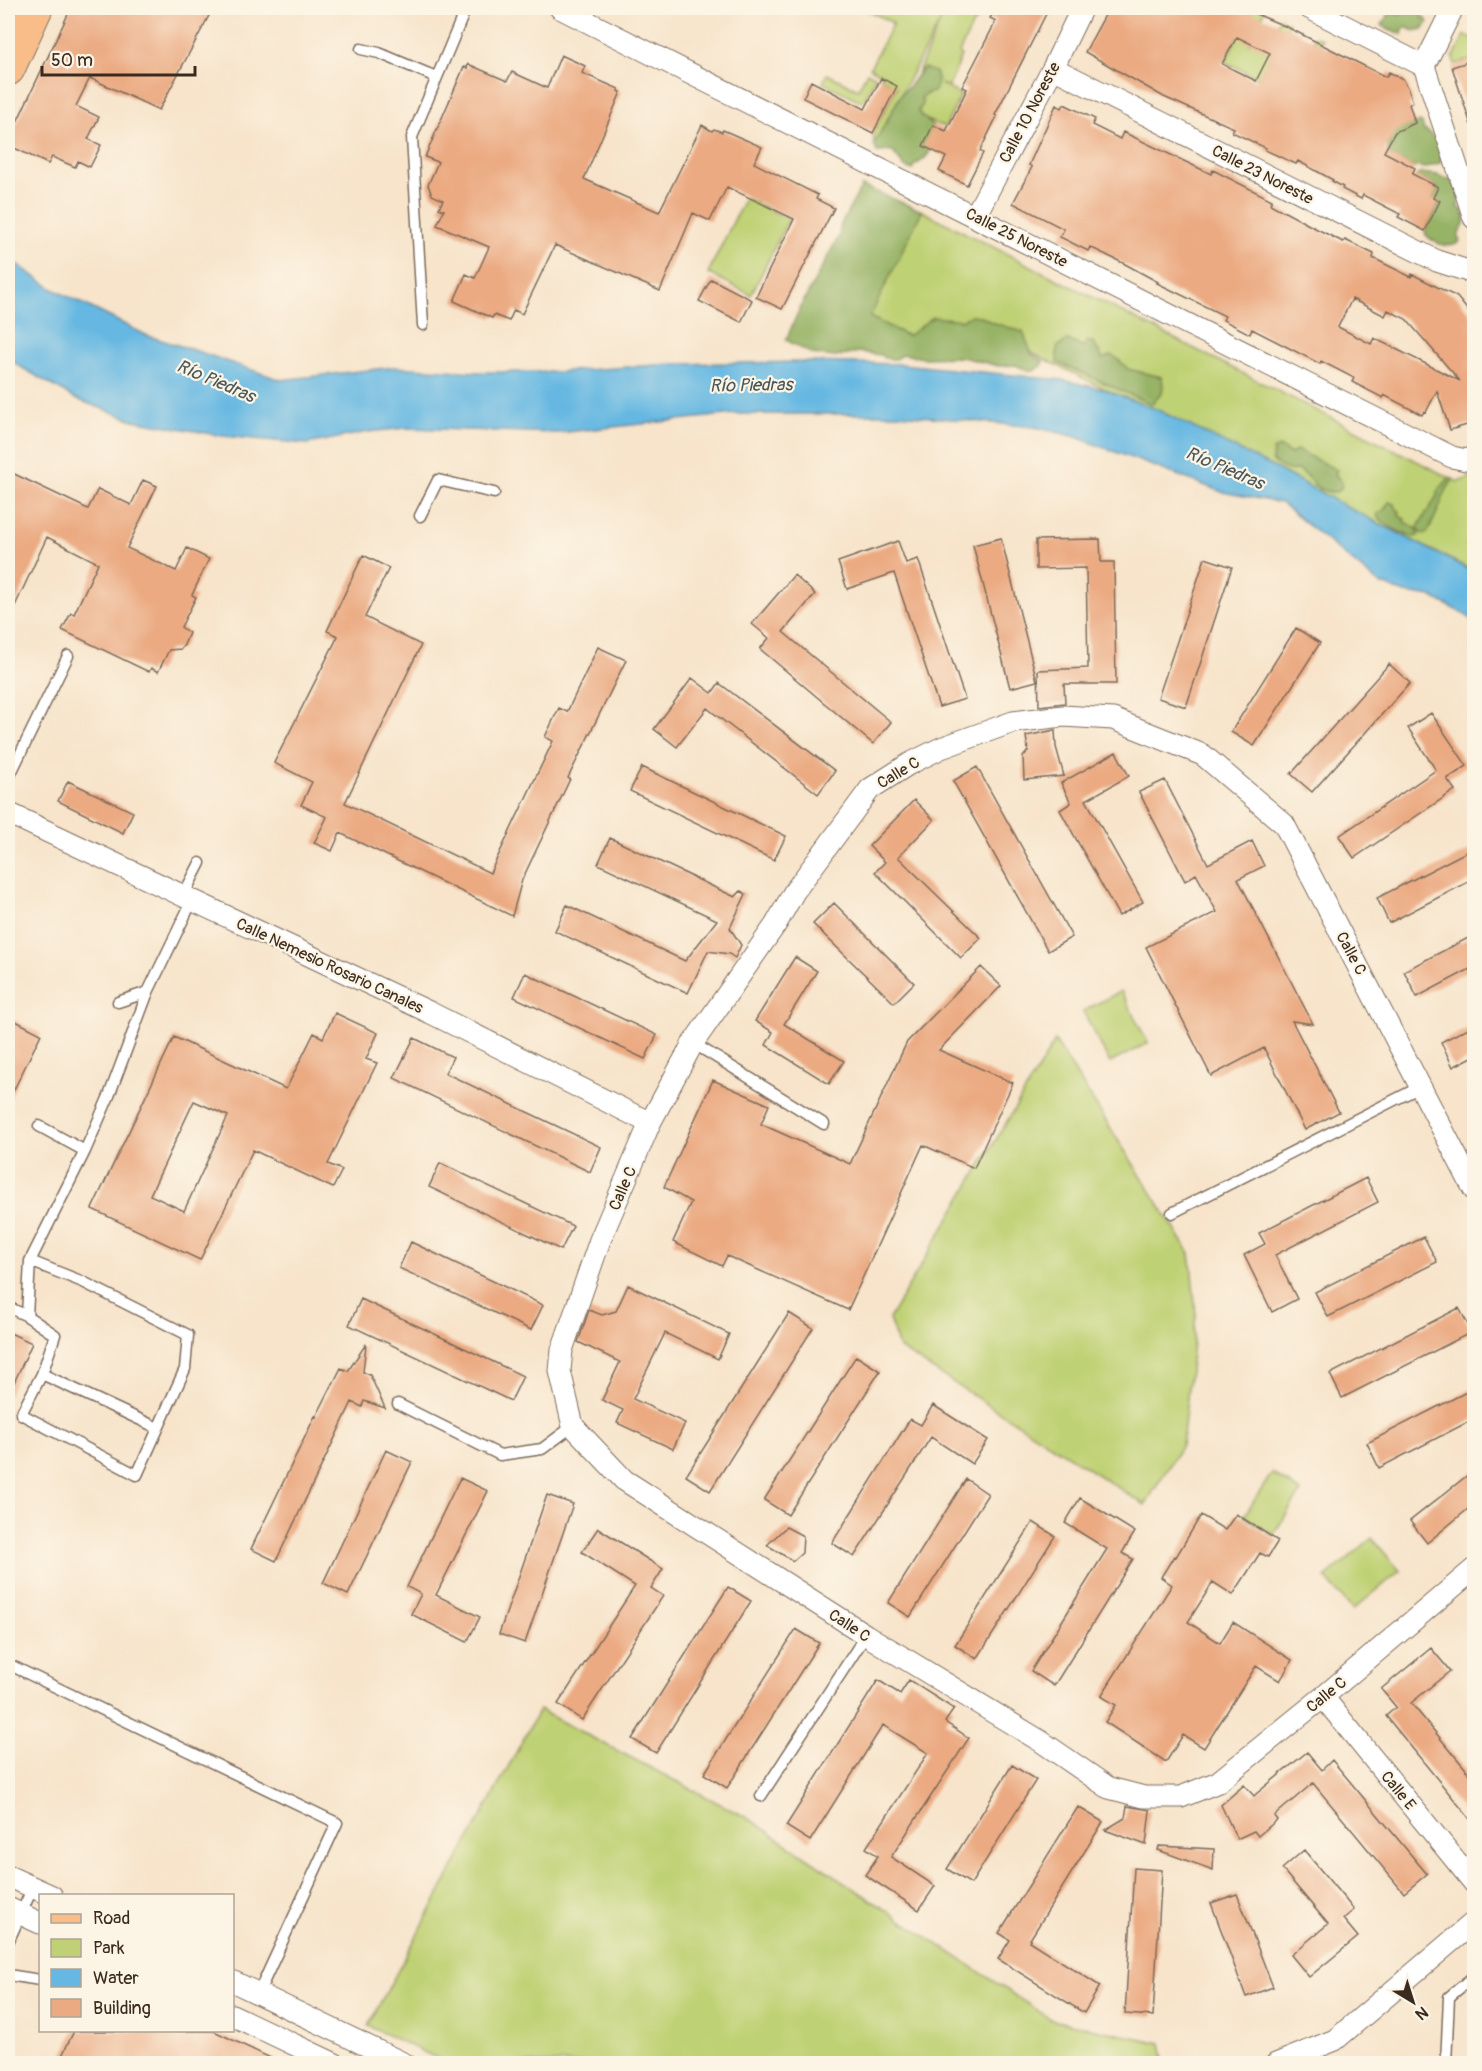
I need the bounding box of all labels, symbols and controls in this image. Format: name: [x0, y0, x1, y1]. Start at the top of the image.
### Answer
scale bar: [42, 39, 195, 77]
text: 50 m: [51, 49, 93, 72]
street label: Calle 10 Noreste: [995, 59, 1065, 166]
street label: Calle 23 Noreste: [1208, 141, 1317, 209]
street label: Calle 25 Noreste: [962, 204, 1071, 272]
water label: Río Piedras: [173, 355, 260, 409]
water label: Río Piedras: [709, 373, 795, 398]
water label: Río Piedras: [1182, 442, 1269, 496]
street label: Calle C: [874, 752, 924, 793]
street label: Calle Nemesio Rosario Canales: [233, 914, 426, 1018]
street label: Calle C: [1331, 928, 1371, 979]
street label: Calle C: [605, 1163, 641, 1214]
street label: Calle C: [825, 1605, 874, 1647]
street label: Calle C: [1302, 1672, 1351, 1717]
street label: Calle E: [1376, 1767, 1420, 1814]
legend: [39, 1894, 234, 2032]
text: Road: [93, 1907, 130, 1930]
text: Park: [93, 1937, 125, 1960]
text: Water: [93, 1967, 139, 1990]
north arrow: [1383, 1972, 1443, 2032]
text: Building: [93, 1997, 151, 2020]
text: N: [1411, 2002, 1432, 2024]

